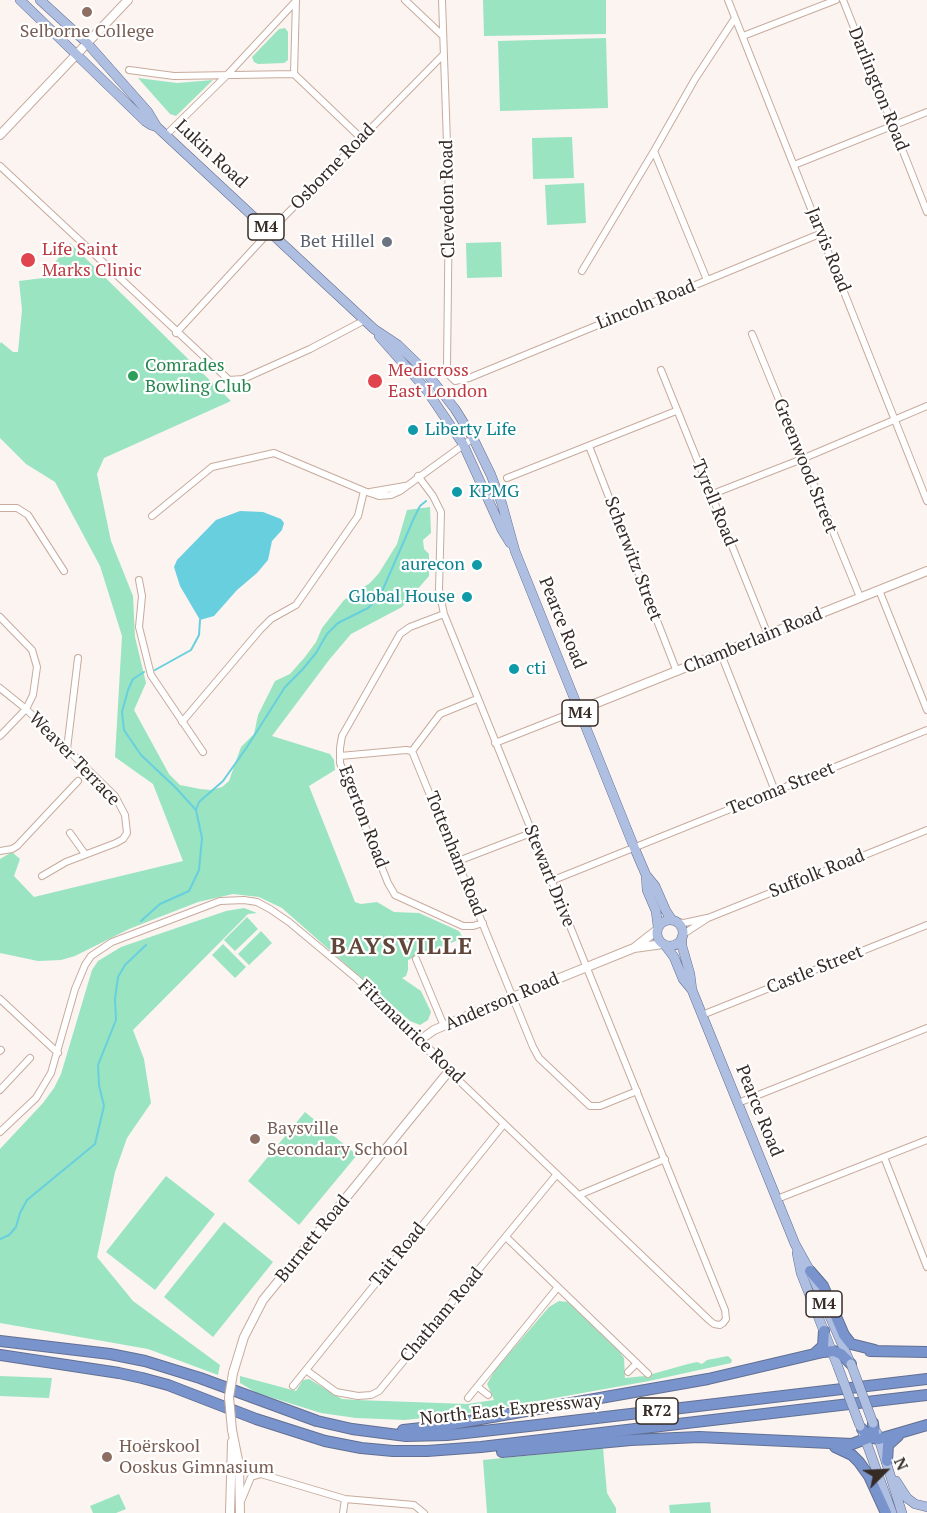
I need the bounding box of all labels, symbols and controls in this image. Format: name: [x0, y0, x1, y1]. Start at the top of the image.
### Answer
marker: Selborne College: [80, 5, 94, 19]
place label: Selborne College: [20, 21, 154, 43]
street label: Darlington Road: [843, 24, 913, 154]
street label: Lukin Road: [171, 115, 251, 193]
street label: Osborne Road: [286, 119, 380, 215]
street label: Clevedon Road: [436, 139, 460, 259]
street label: Jarvis Road: [801, 205, 855, 295]
road number: M4: [248, 214, 284, 240]
place label: Bet Hillel: [300, 231, 375, 253]
marker: Bet Hillel: [380, 235, 394, 249]
place label: Life Saint Marks Clinic: [42, 239, 142, 282]
marker: Life Saint Marks Clinic: [19, 251, 37, 269]
street label: Lincoln Road: [593, 275, 699, 335]
place label: Comrades Bowling Club: [145, 355, 251, 398]
place label: Medicross East London: [388, 360, 488, 403]
marker: Comrades Bowling Club: [126, 369, 140, 383]
marker: Medicross East London: [366, 372, 384, 390]
street label: Greenwood Street: [768, 396, 842, 536]
place label: Liberty Life: [425, 419, 516, 441]
marker: Liberty Life: [406, 423, 420, 437]
street label: Tyrell Road: [687, 457, 741, 549]
place label: KPMG: [469, 481, 519, 503]
marker: KPMG: [450, 485, 464, 499]
street label: Scherwitz Street: [599, 494, 667, 624]
place label: aurecon: [401, 554, 465, 576]
marker: aurecon: [470, 558, 484, 572]
street label: Pearce Road: [534, 574, 590, 672]
place label: Global House: [348, 586, 455, 608]
marker: Global House: [460, 590, 474, 604]
street label: Chamberlain Road: [680, 603, 826, 679]
place label: cti: [526, 658, 546, 680]
marker: cti: [507, 662, 521, 676]
road number: M4: [562, 700, 598, 726]
street label: Weaver Terrace: [24, 708, 124, 810]
street label: Tecoma Street: [724, 758, 838, 820]
street label: Egerton Road: [334, 763, 392, 871]
street label: Tottenham Road: [420, 788, 490, 920]
street label: Stewart Drive: [519, 822, 579, 930]
street label: Suffolk Road: [766, 845, 868, 903]
district label: BAYSVILLE: [330, 933, 474, 961]
street label: Castle Street: [764, 941, 866, 999]
street label: Anderson Road: [442, 968, 562, 1036]
street label: Fitzmaurice Road: [353, 976, 469, 1088]
street label: Pearce Road: [731, 1062, 787, 1160]
place label: Baysville Secondary School: [267, 1118, 408, 1160]
marker: Baysville Secondary School: [248, 1132, 262, 1146]
street label: Burnett Road: [271, 1191, 355, 1287]
street label: Tait Road: [366, 1219, 430, 1291]
street label: Chatham Road: [396, 1263, 488, 1367]
road number: M4: [806, 1291, 842, 1317]
street label: North East Expressway: [419, 1390, 603, 1430]
road number: R72: [636, 1398, 678, 1424]
place label: Hoërskool Ooskus Gimnasium: [119, 1436, 274, 1478]
north arrow: [855, 1441, 915, 1501]
marker: Hoërskool Ooskus Gimnasium: [100, 1450, 114, 1464]
text: N: [889, 1454, 914, 1474]

